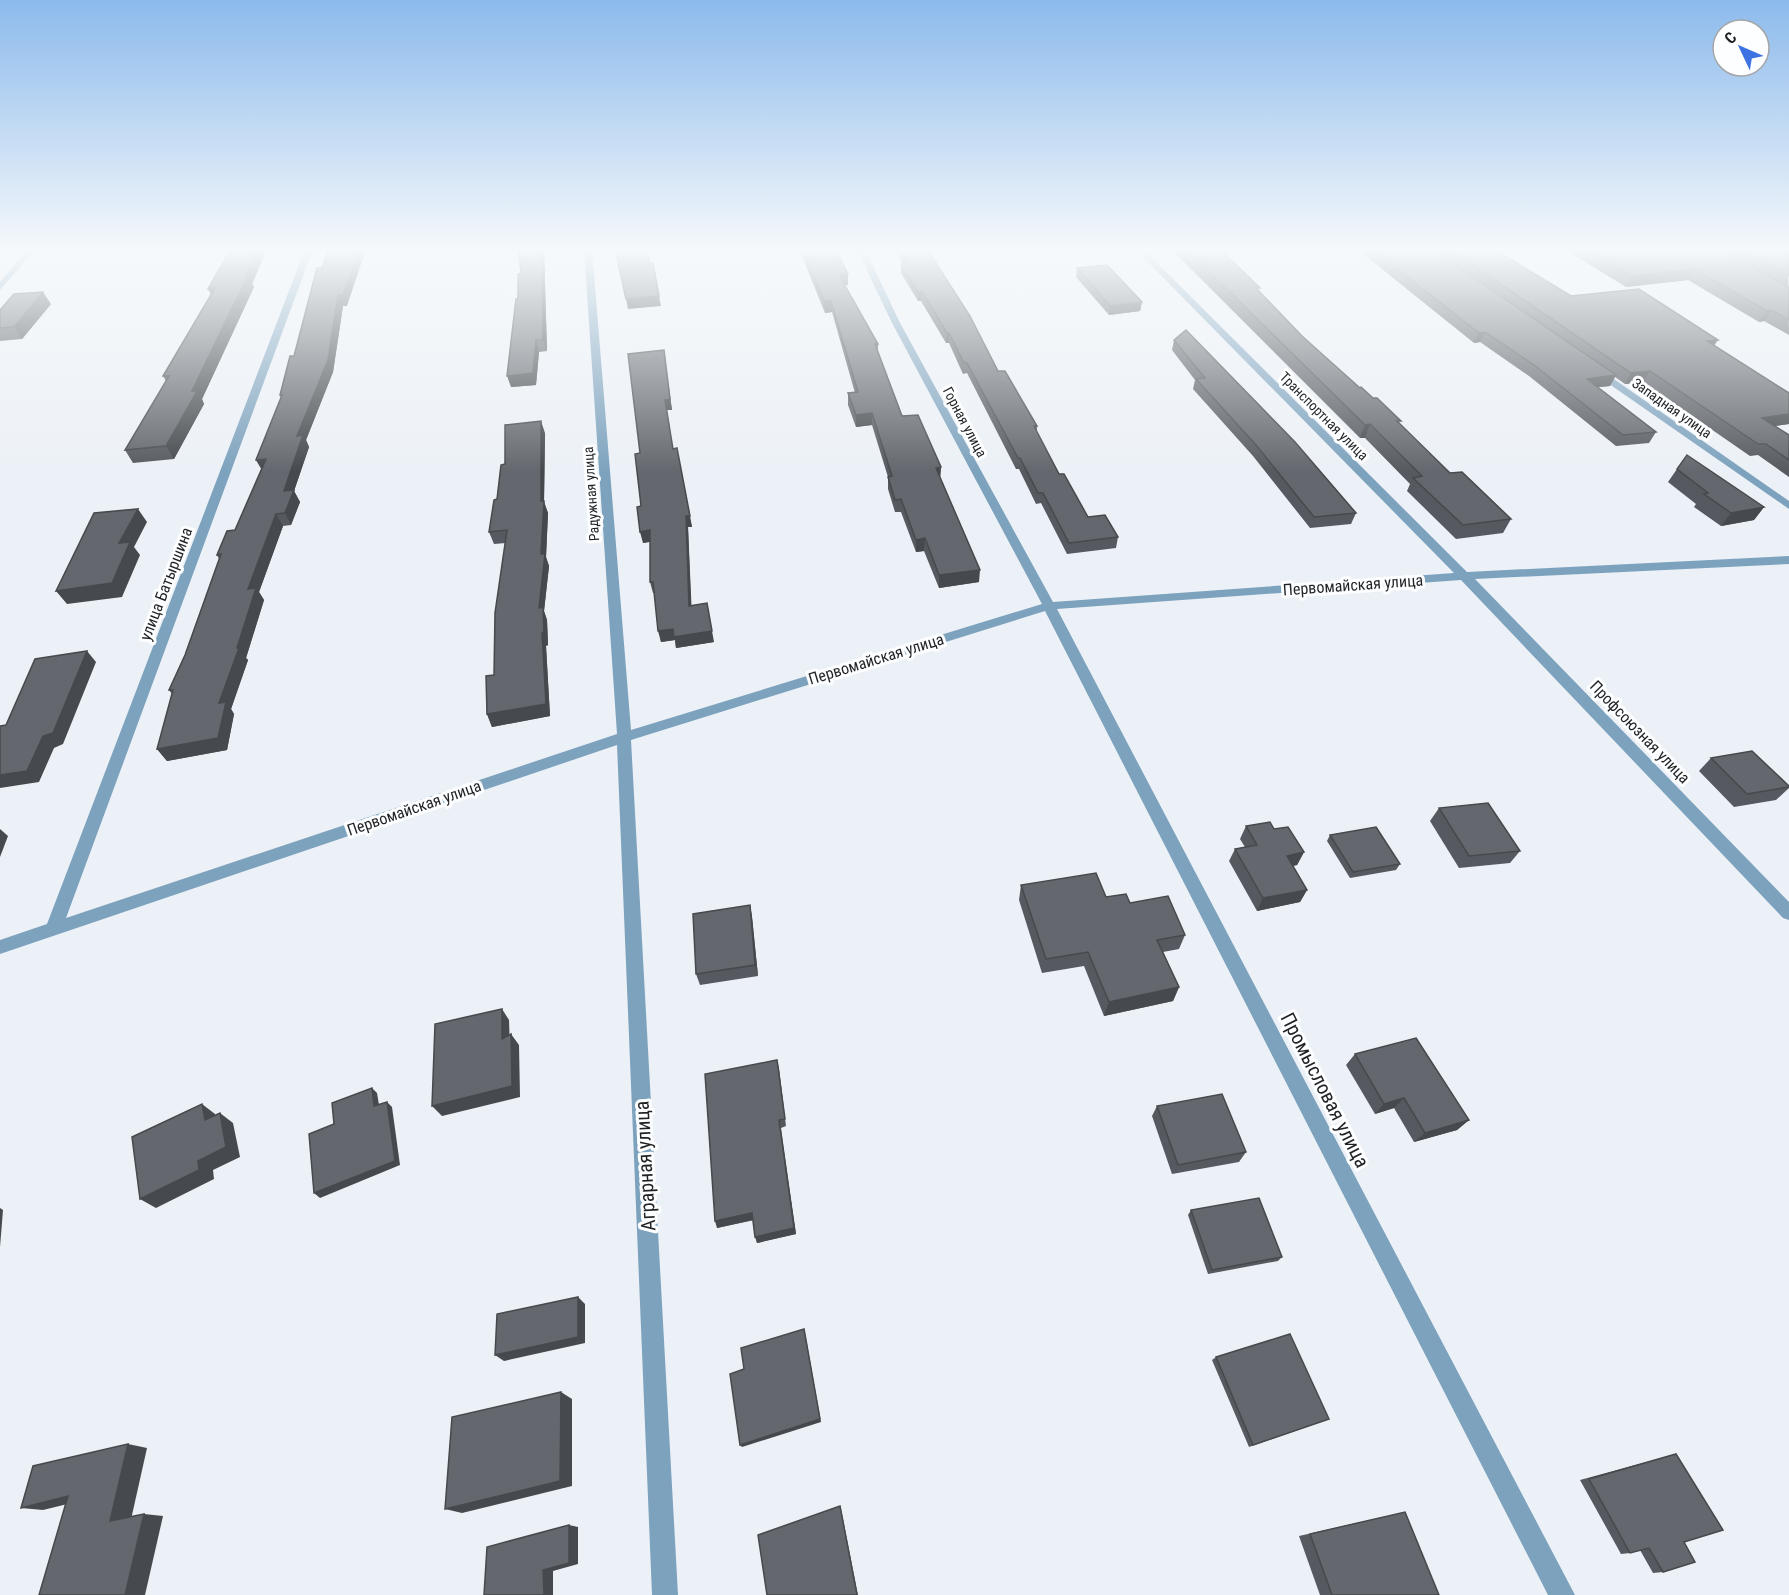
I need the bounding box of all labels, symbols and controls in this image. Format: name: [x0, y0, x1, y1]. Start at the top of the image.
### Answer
north arrow: [1711, 18, 1771, 78]
text: С: [1721, 28, 1741, 48]
street label: Транспортная улица: [1277, 369, 1371, 463]
street label: Западная улица: [1629, 375, 1715, 441]
street label: Горная улица: [940, 384, 990, 460]
street label: Радужная улица: [580, 446, 602, 542]
street label: улица Батыршина: [136, 525, 196, 643]
street label: Первомайская улица: [1282, 571, 1424, 599]
street label: Первомайская улица: [806, 629, 946, 689]
street label: Профсоюзная улица: [1586, 677, 1694, 787]
street label: Первомайская улица: [345, 776, 483, 840]
street label: Промысловая улица: [1276, 1009, 1374, 1171]
street label: Аграрная улица: [630, 1100, 660, 1232]

